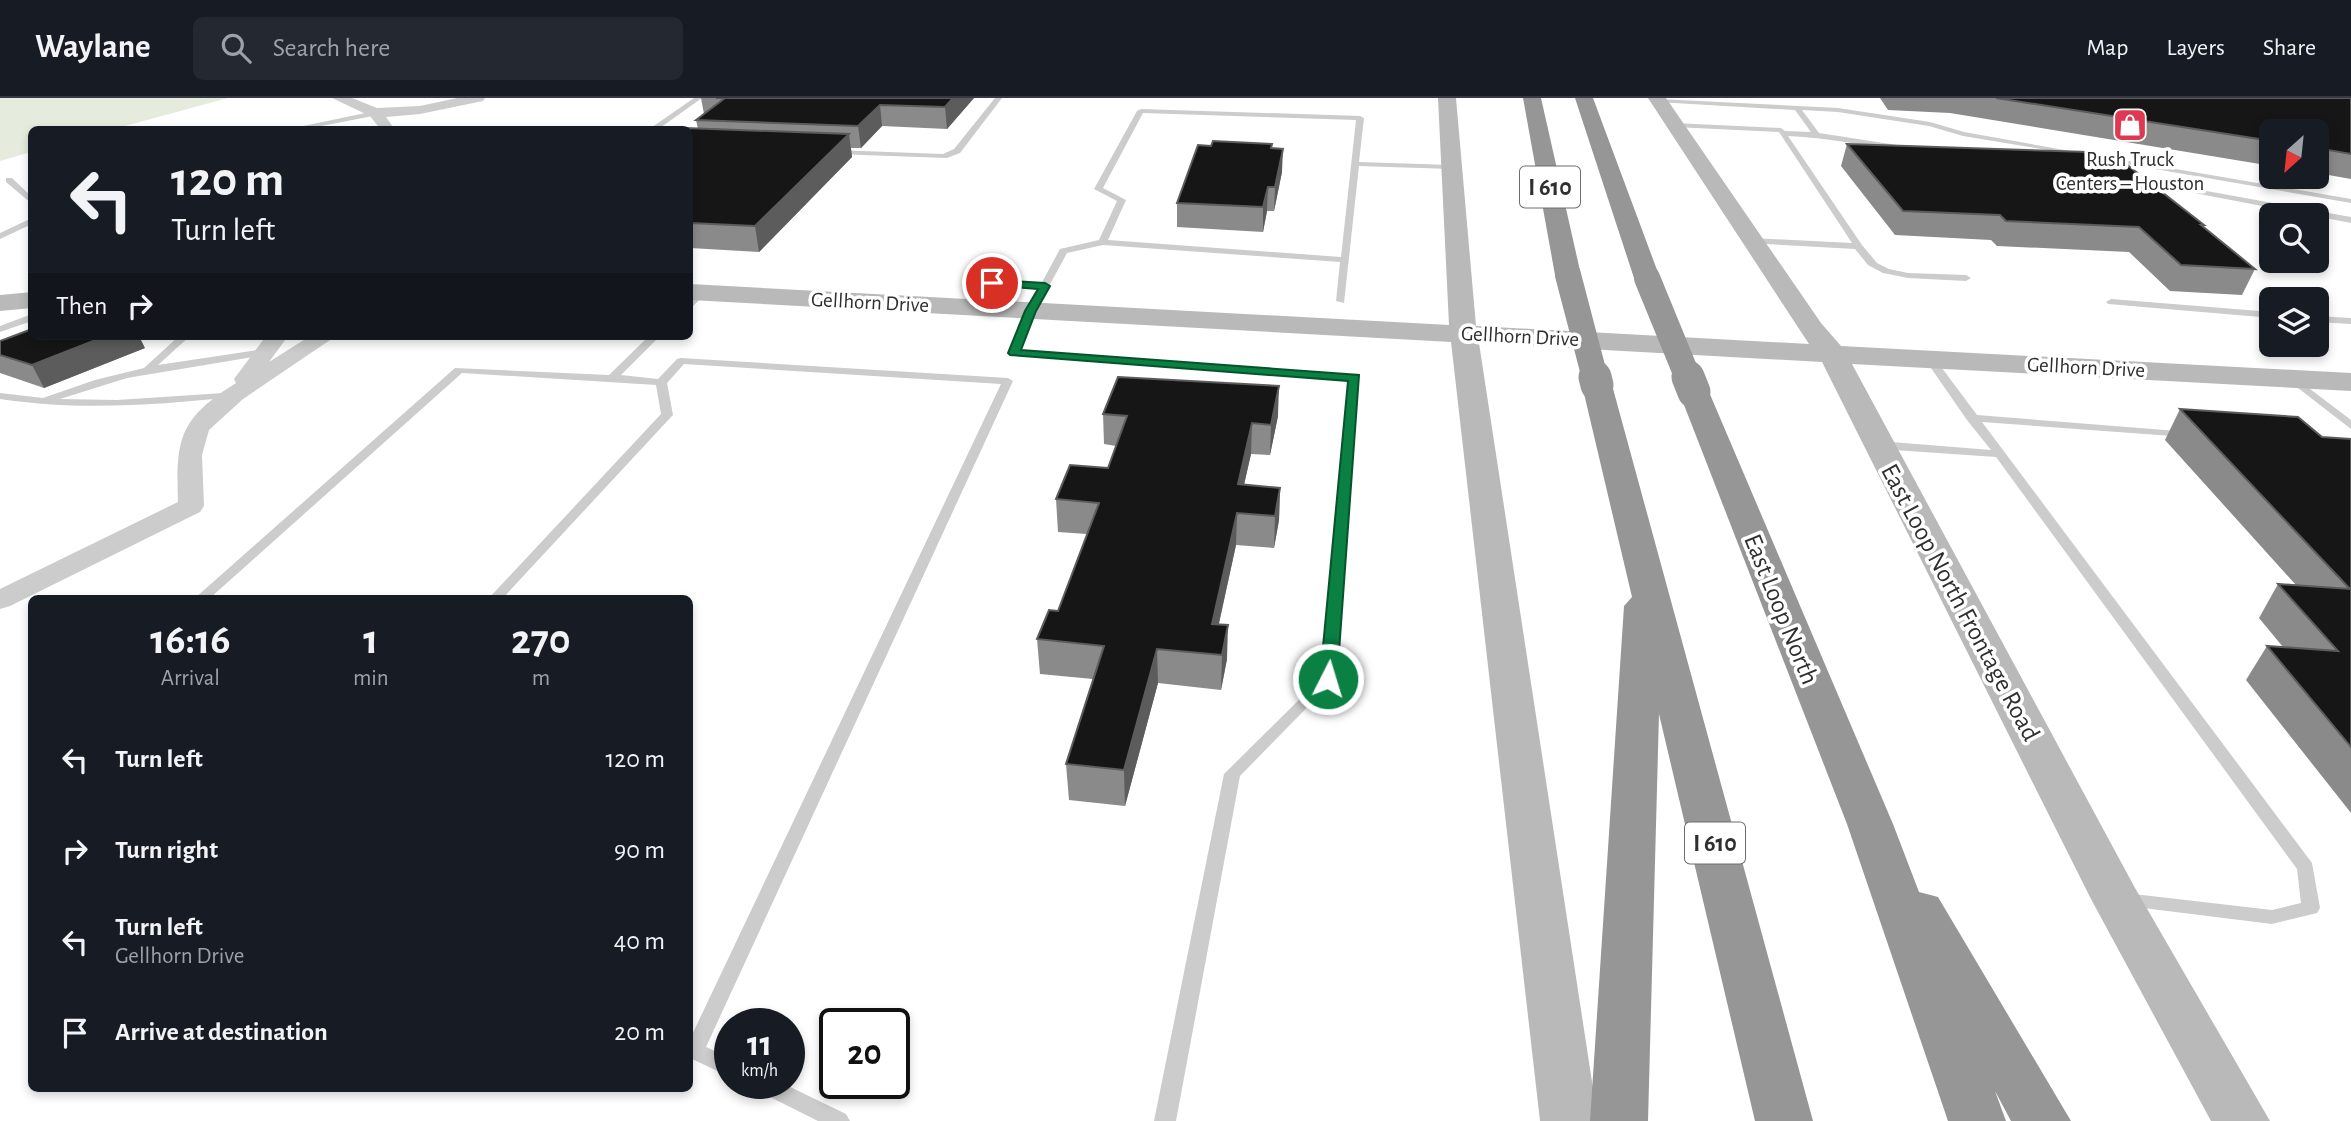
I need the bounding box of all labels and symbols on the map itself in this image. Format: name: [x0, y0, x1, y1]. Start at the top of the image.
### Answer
shop icon: Rush Truck Centers – Houston: [2111, 106, 2149, 144]
north arrow: [2259, 119, 2329, 189]
place label: Rush Truck Centers – Houston: [2056, 149, 2204, 194]
road number: I 610: [1520, 166, 1580, 208]
pin: [962, 253, 1022, 313]
street label: Gellhorn Drive: [810, 289, 929, 316]
street label: Gellhorn Drive: [1460, 323, 1579, 350]
street label: Gellhorn Drive: [2026, 354, 2145, 381]
street label: East Loop North Frontage Road: [1876, 460, 2044, 745]
street label: East Loop North: [1739, 530, 1823, 688]
position arrow: [1291, 642, 1365, 716]
road number: I 610: [1685, 822, 1745, 864]
speed limit sign: 20: [819, 1008, 910, 1099]

